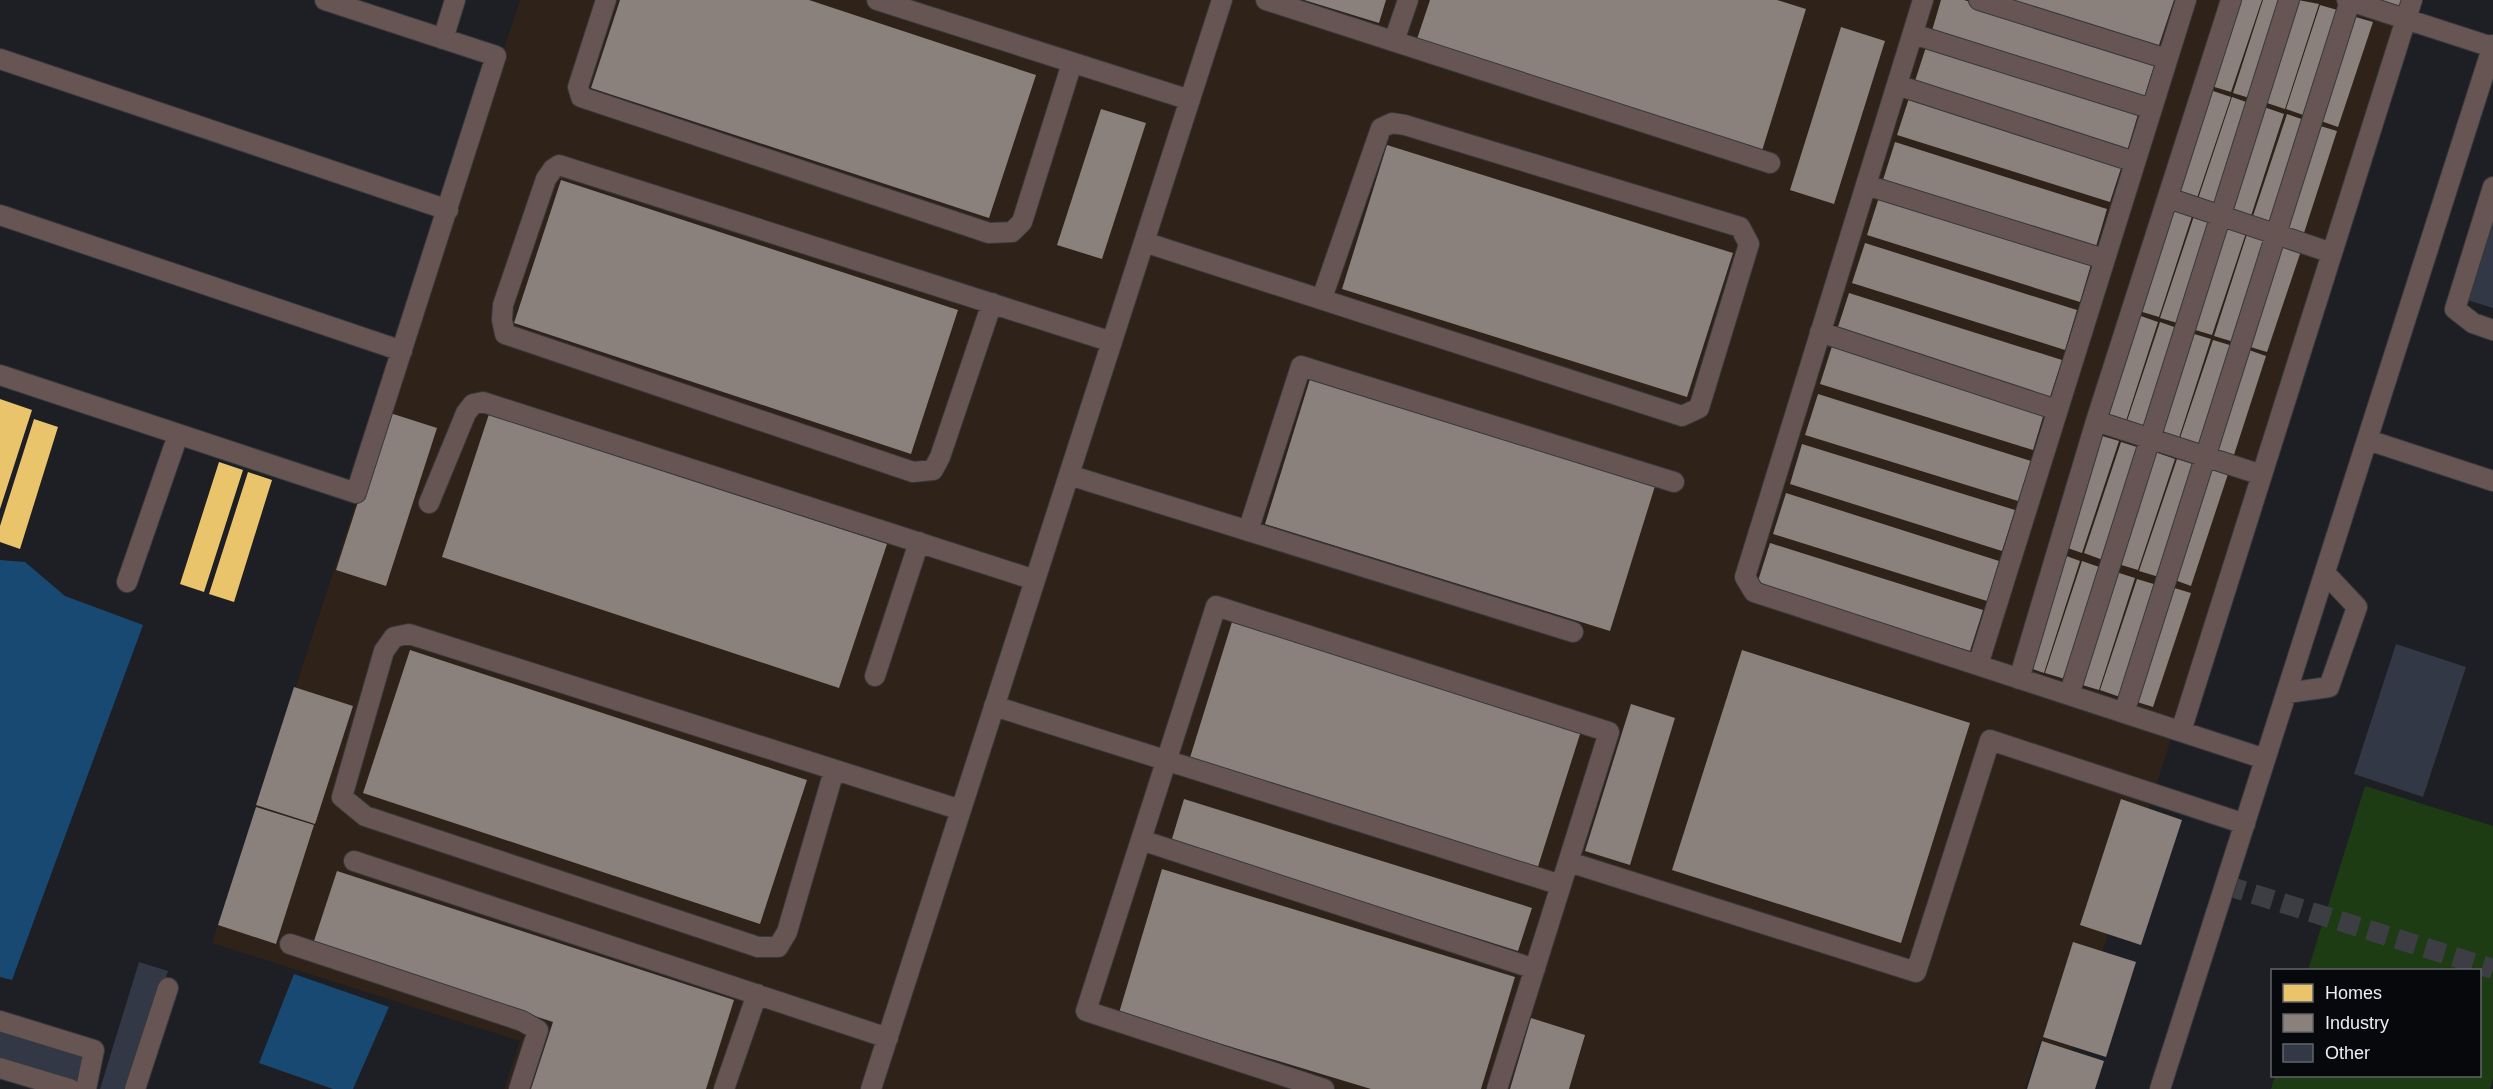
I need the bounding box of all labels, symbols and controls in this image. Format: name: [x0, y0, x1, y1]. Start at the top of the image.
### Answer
legend: [2271, 969, 2481, 1077]
text: Homes: [2325, 983, 2382, 1003]
text: Industry: [2325, 1013, 2389, 1033]
text: Other: [2325, 1043, 2370, 1063]

